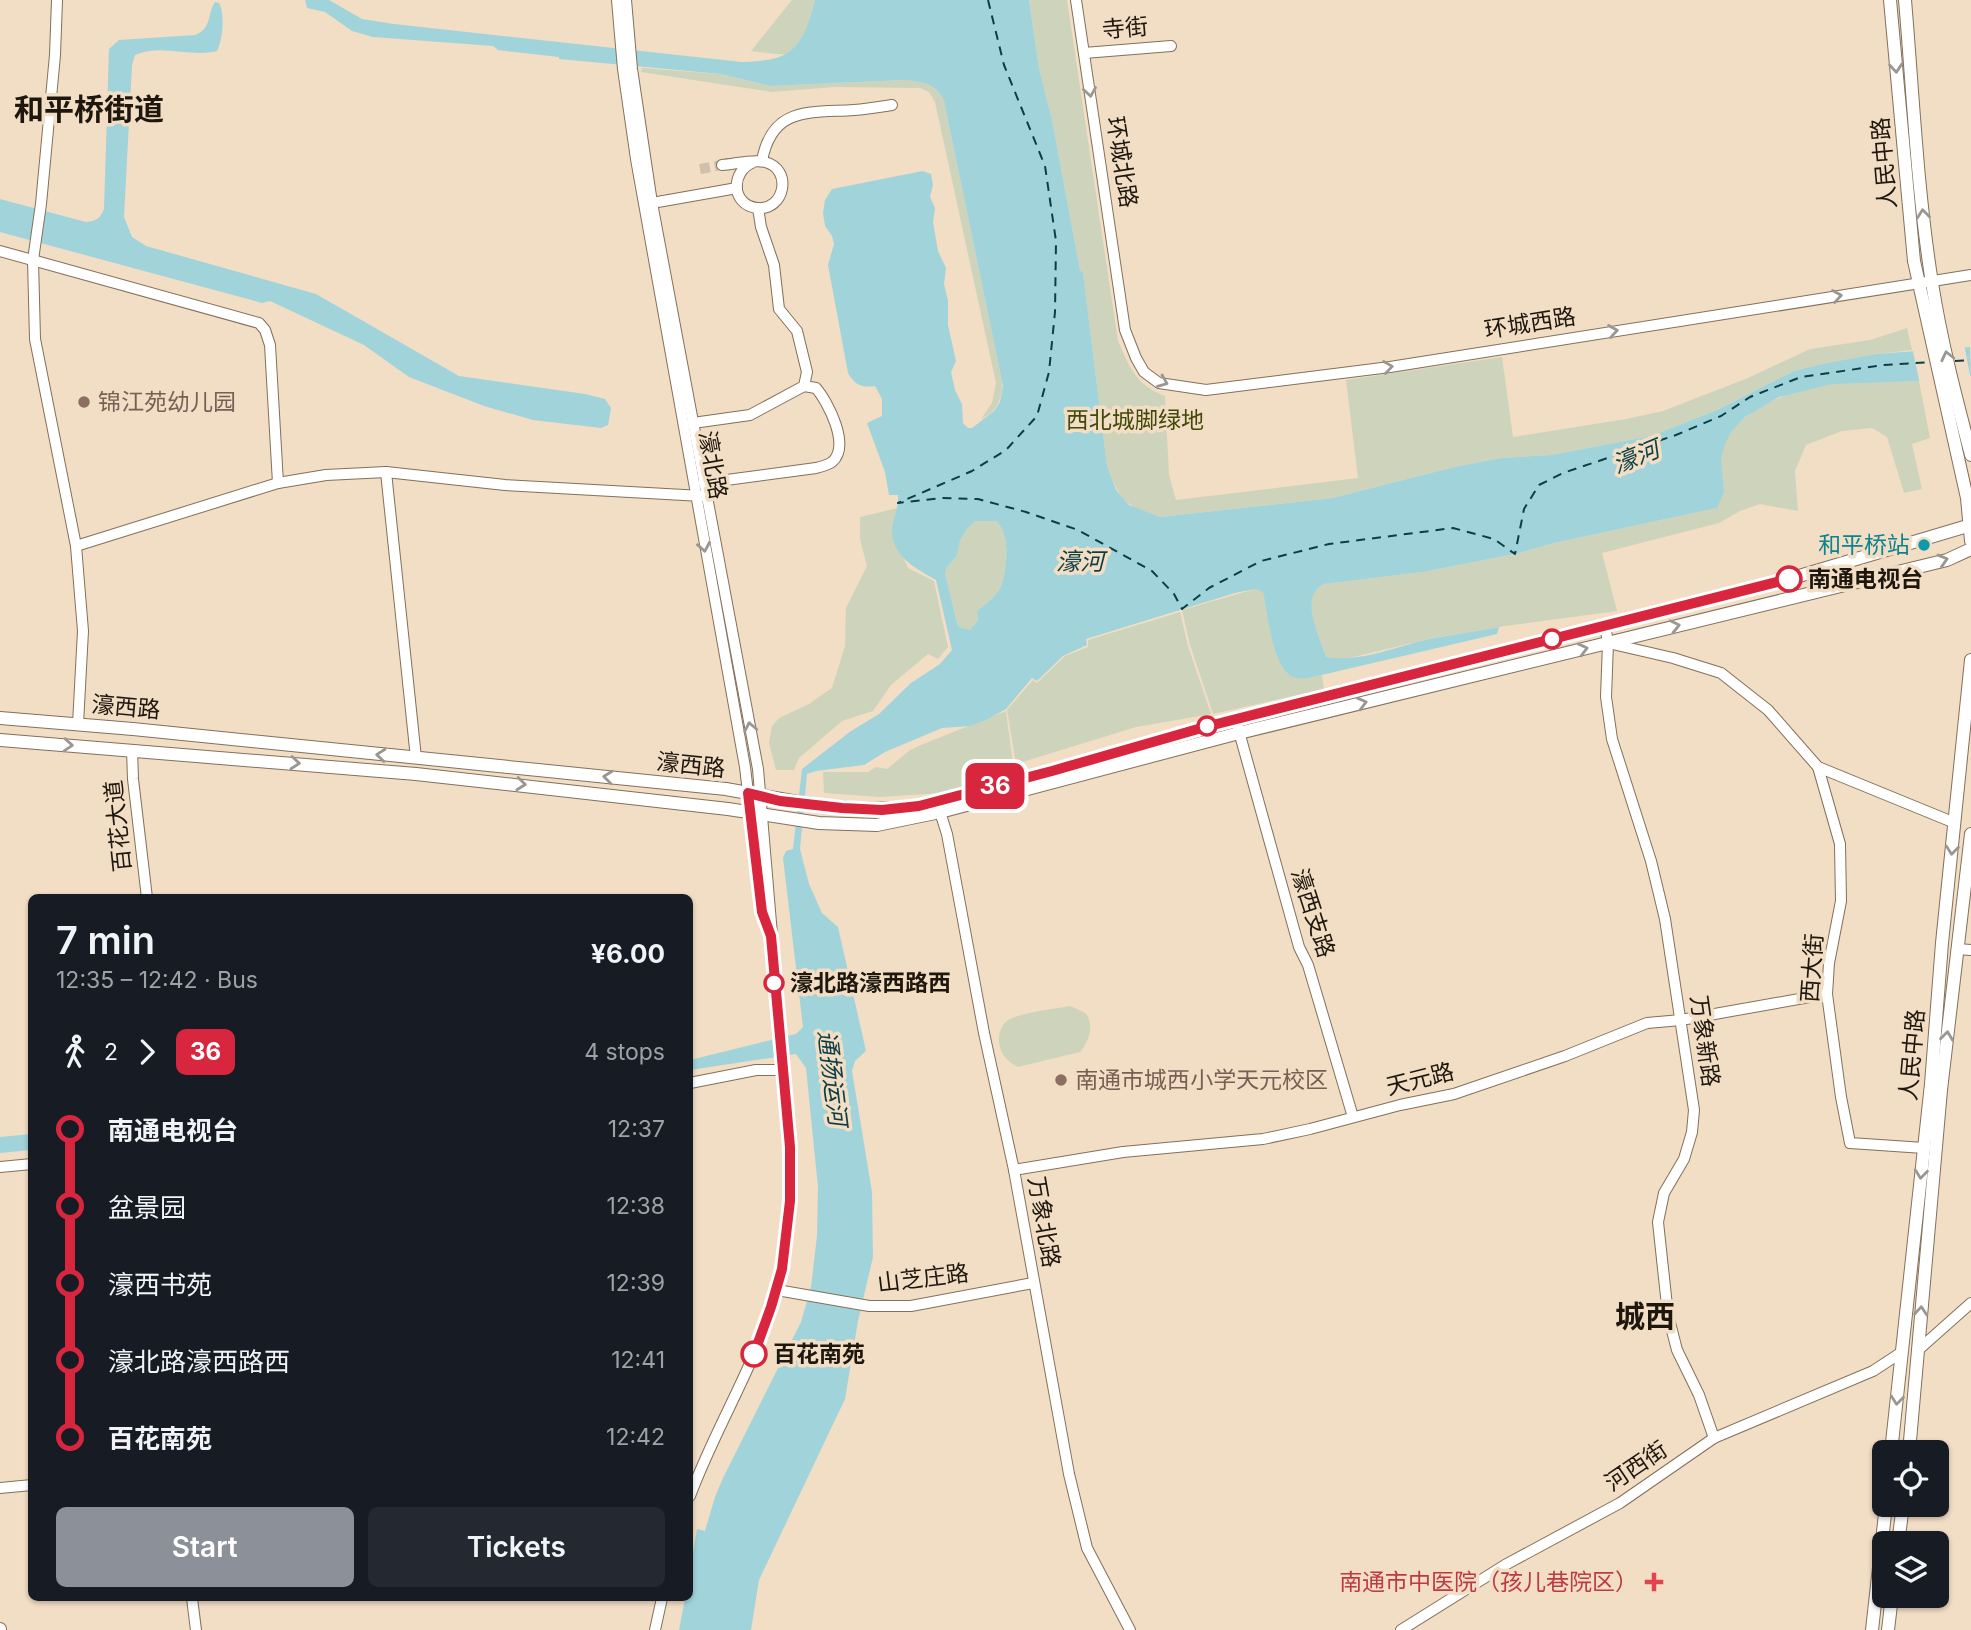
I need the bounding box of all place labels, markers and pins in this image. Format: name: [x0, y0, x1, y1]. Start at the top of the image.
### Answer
place label: 锦江苑幼儿园: [98, 388, 236, 416]
marker: 锦江苑幼儿园: [76, 394, 92, 410]
place label: 和平桥站: [1818, 531, 1910, 559]
marker: 和平桥站: [1916, 537, 1932, 553]
place label: 南通电视台: [1808, 565, 1923, 593]
marker: 南通电视台: [1776, 566, 1802, 592]
unlabelled marker: [1542, 629, 1562, 649]
unlabelled marker: [1197, 716, 1217, 736]
place label: 濠北路濠西路西: [790, 969, 951, 997]
marker: 濠北路濠西路西: [764, 973, 784, 993]
place label: 南通市城西小学天元校区: [1075, 1066, 1328, 1094]
marker: 南通市城西小学天元校区: [1053, 1072, 1069, 1088]
place label: 百花南苑: [773, 1340, 865, 1368]
marker: 百花南苑: [741, 1341, 767, 1367]
place label: 南通市中医院（孩儿巷院区）: [1339, 1568, 1638, 1596]
marker: 南通市中医院（孩儿巷院区）: [1644, 1572, 1664, 1592]

